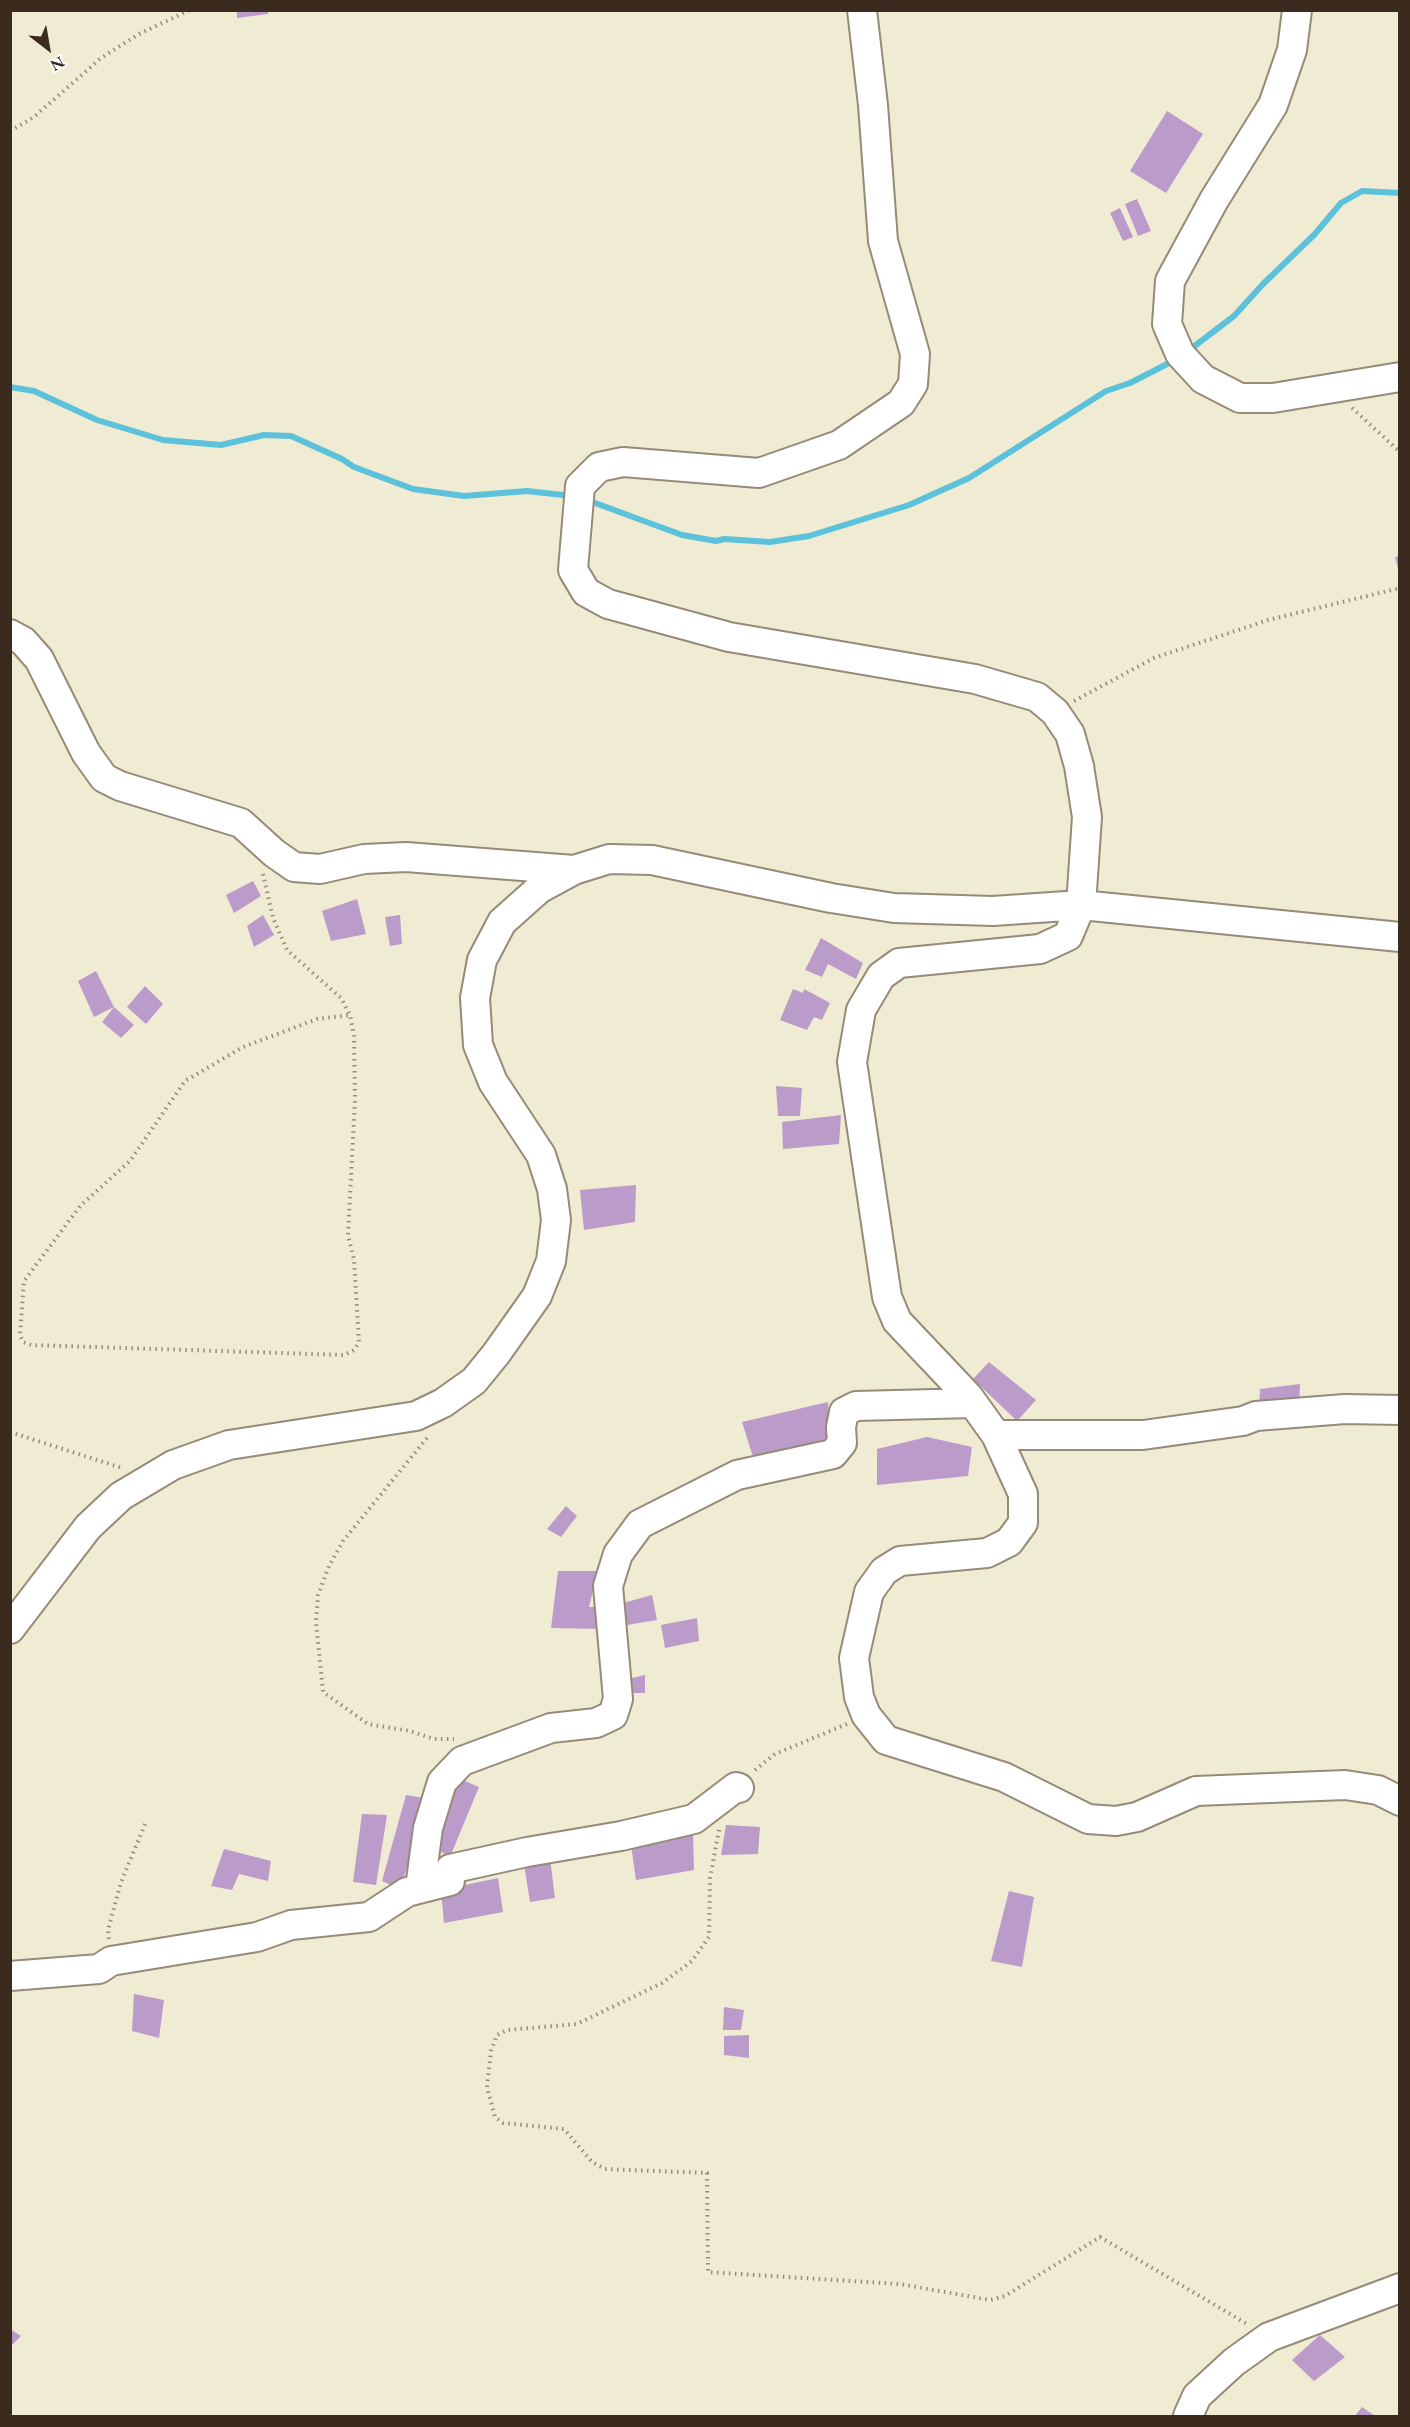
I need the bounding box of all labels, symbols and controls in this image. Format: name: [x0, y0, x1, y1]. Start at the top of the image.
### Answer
north arrow: [18, 18, 78, 78]
text: N: [47, 52, 68, 76]

